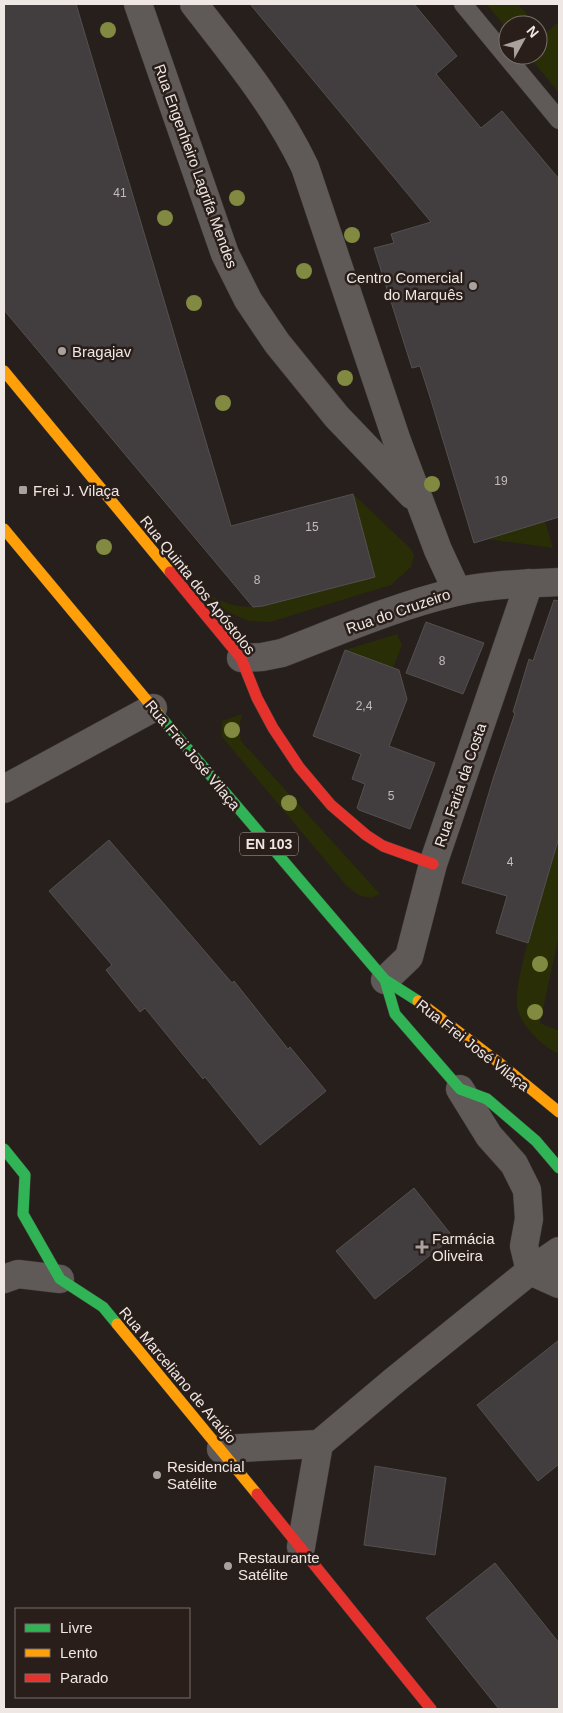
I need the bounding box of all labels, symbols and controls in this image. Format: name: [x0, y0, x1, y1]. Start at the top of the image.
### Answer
north arrow: [498, 15, 548, 65]
text: N: [524, 23, 542, 41]
street label: Rua Engenheiro Lagrifa Mendes: [151, 62, 241, 270]
house number: 41: [113, 186, 127, 200]
place label: Centro Comercial do Marquês: [346, 269, 463, 303]
marker: Centro Comercial do Marquês: [467, 280, 479, 292]
place label: Bragajav: [72, 343, 132, 360]
marker: Bragajav: [56, 345, 68, 357]
house number: 19: [494, 474, 508, 488]
place label: Frei J. Vilaça: [33, 482, 120, 499]
marker: Frei J. Vilaça: [17, 484, 29, 496]
street label: Rua Quinta dos Apóstolos: [137, 512, 259, 658]
house number: 15: [305, 520, 319, 534]
house number: 8: [254, 573, 261, 587]
street label: Rua do Cruzeiro: [344, 585, 452, 637]
house number: 8: [439, 654, 446, 668]
street label: Rua Frei José Vilaça: [142, 697, 244, 814]
house number: 2,4: [356, 699, 373, 713]
street label: Rua Faria da Costa: [431, 720, 489, 849]
house number: 5: [388, 789, 395, 803]
road number: EN 103: [240, 832, 298, 856]
house number: 4: [507, 855, 514, 869]
street label: Rua Frei José Vilaça: [413, 996, 533, 1095]
place label: Farmácia Oliveira: [432, 1230, 495, 1264]
marker: Farmácia Oliveira: [416, 1241, 428, 1253]
street label: Rua Marceliano de Araújo: [116, 1303, 240, 1447]
place label: Residencial Satélite: [167, 1458, 245, 1492]
marker: Residencial Satélite: [151, 1469, 163, 1481]
place label: Restaurante Satélite: [238, 1549, 320, 1583]
marker: Restaurante Satélite: [222, 1560, 234, 1572]
legend: [15, 1608, 190, 1698]
text: Livre: [60, 1619, 93, 1636]
text: Lento: [60, 1644, 98, 1661]
text: Parado: [60, 1669, 108, 1686]

